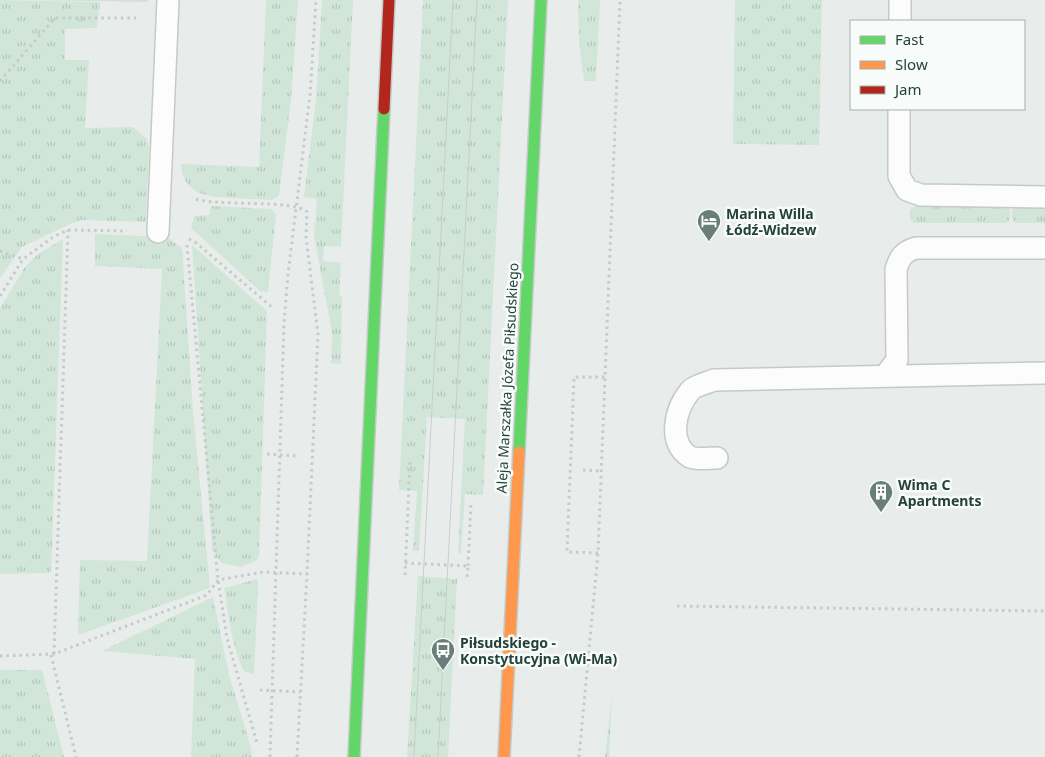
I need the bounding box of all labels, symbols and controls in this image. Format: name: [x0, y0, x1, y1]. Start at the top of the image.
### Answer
legend: [850, 20, 1025, 110]
text: Fast: [895, 29, 924, 49]
text: Slow: [895, 54, 928, 74]
text: Jam: [893, 79, 922, 99]
place label: Marina Willa Łódź-Widzew: [726, 204, 816, 239]
hotel icon: Marina Willa Łódź-Widzew: [696, 208, 722, 242]
street label: Aleja Marszałka Józefa Piłsudskiego: [491, 262, 523, 494]
place label: Wima C Apartments: [898, 475, 981, 510]
building icon: Wima C Apartments: [868, 479, 894, 513]
place label: Piłsudskiego - Konstytucyjna (Wi-Ma): [460, 633, 617, 668]
bus stop icon: Piłsudskiego - Konstytucyjna (Wi-Ma): [430, 637, 456, 671]

